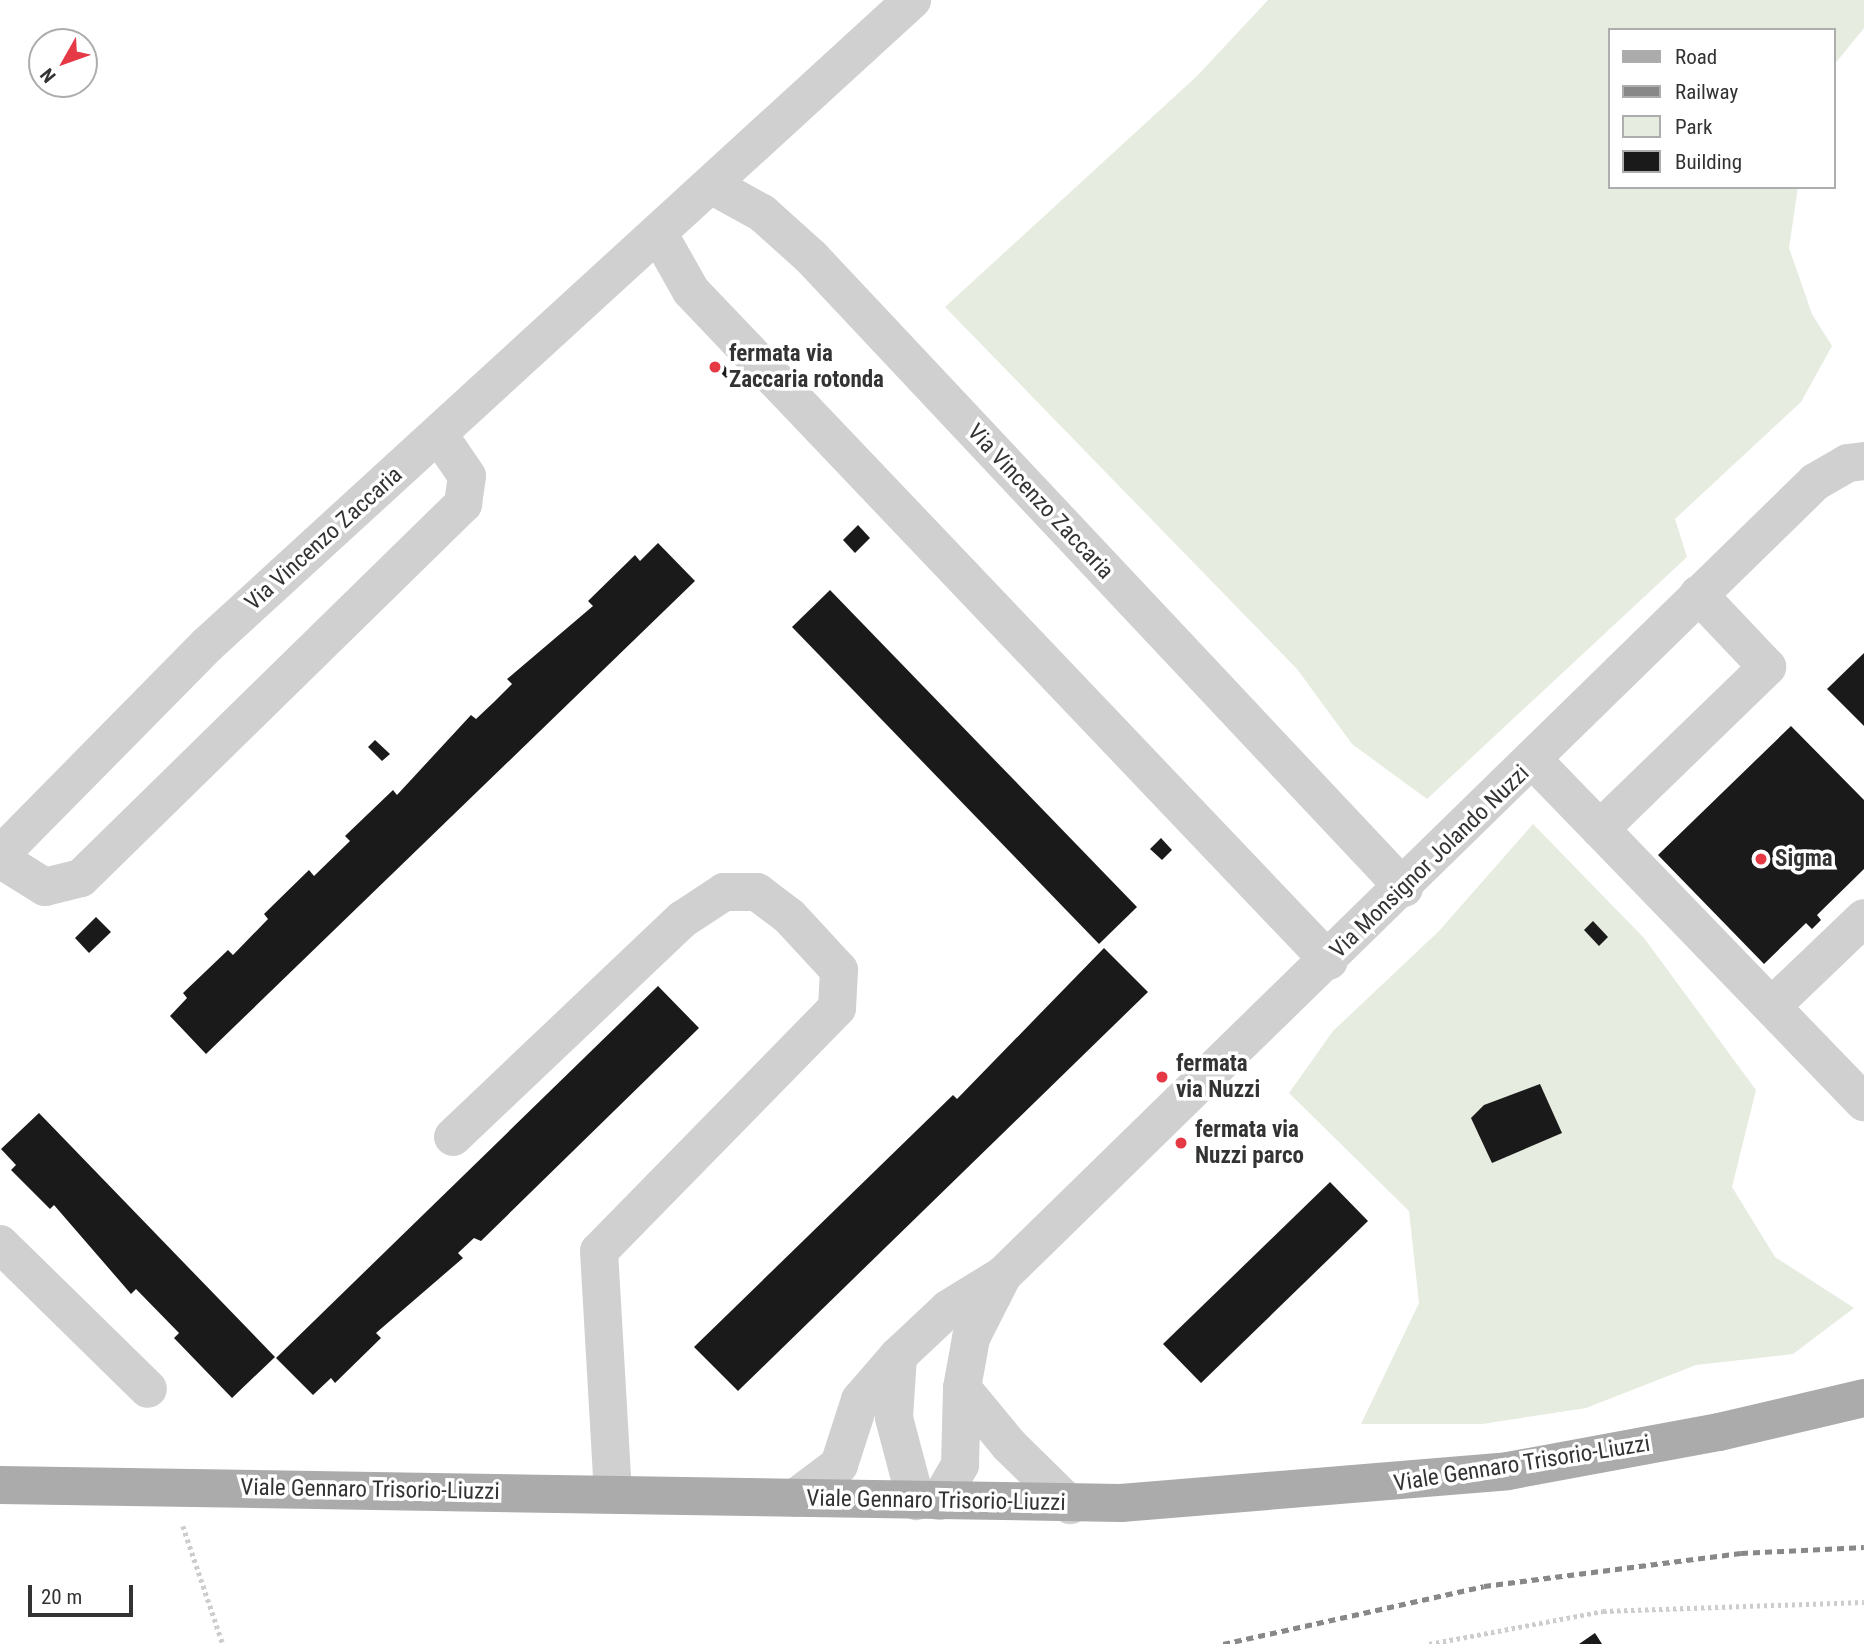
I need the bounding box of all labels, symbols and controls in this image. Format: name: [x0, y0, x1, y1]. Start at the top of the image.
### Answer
north arrow: [28, 28, 98, 98]
legend: [1608, 28, 1836, 189]
text: Road: [1675, 45, 1717, 69]
text: N: [36, 64, 61, 87]
text: Railway: [1675, 80, 1738, 104]
text: Park: [1675, 115, 1712, 139]
text: Building: [1675, 150, 1742, 174]
place label: fermata via Zaccaria rotonda: [729, 340, 884, 394]
marker: fermata via Zaccaria rotonda: [707, 359, 723, 375]
street label: Via Vincenzo Zaccaria: [961, 419, 1119, 585]
street label: Via Vincenzo Zaccaria: [240, 461, 408, 617]
street label: Via Monsignor Jolando Nuzzi: [1325, 760, 1535, 964]
place label: Sigma: [1775, 845, 1833, 873]
marker: Sigma: [1753, 851, 1769, 867]
place label: fermata via Nuzzi: [1176, 1050, 1260, 1104]
marker: fermata via Nuzzi: [1154, 1069, 1170, 1085]
place label: fermata via Nuzzi parco: [1195, 1116, 1304, 1170]
marker: fermata via Nuzzi parco: [1173, 1135, 1189, 1151]
street label: Viale Gennaro Trisorio-Liuzzi: [1392, 1430, 1652, 1498]
street label: Viale Gennaro Trisorio-Liuzzi: [240, 1474, 500, 1506]
street label: Viale Gennaro Trisorio-Liuzzi: [806, 1485, 1066, 1517]
scale bar: [32, 1570, 136, 1614]
text: 20 m: [41, 1585, 82, 1609]

